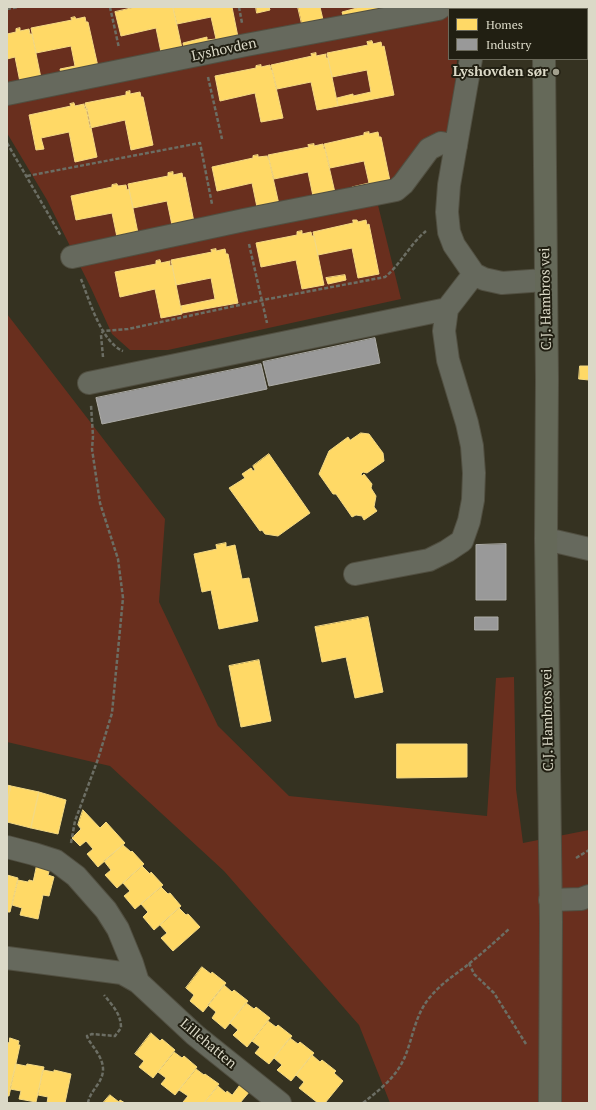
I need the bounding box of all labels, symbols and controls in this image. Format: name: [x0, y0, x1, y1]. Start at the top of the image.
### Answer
legend: [448, 8, 588, 60]
text: Homes: [486, 17, 523, 32]
street label: Lyshovden: [190, 35, 258, 65]
text: Industry: [486, 37, 531, 52]
place label: Lyshovden sør: [453, 64, 548, 80]
marker: Lyshovden sør: [551, 67, 561, 77]
street label: C.J. Hambros vei: [537, 248, 555, 350]
street label: C.J. Hambros vei: [539, 669, 557, 771]
street label: Lillehatten: [176, 1016, 240, 1072]

